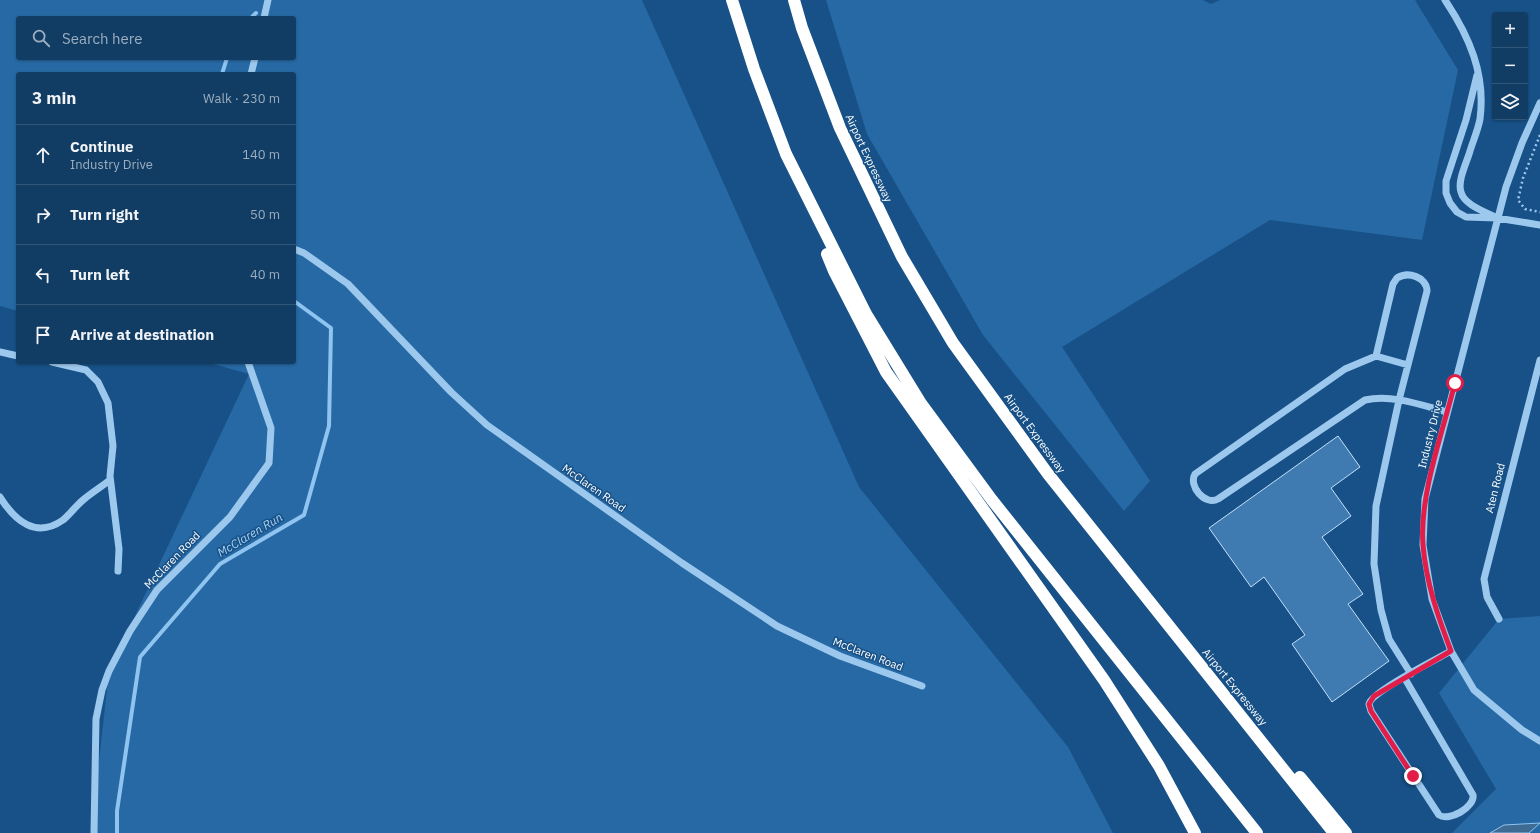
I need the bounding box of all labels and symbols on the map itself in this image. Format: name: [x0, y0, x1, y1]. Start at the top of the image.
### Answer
street label: Airport Expressway: [842, 112, 896, 205]
route start: [1446, 374, 1464, 392]
street label: Airport Expressway: [1001, 390, 1069, 476]
street label: Industry Drive: [1415, 398, 1445, 470]
street label: McClaren Road: [560, 461, 628, 515]
street label: Aten Road: [1482, 462, 1508, 514]
water label: McClaren Run: [214, 509, 285, 560]
street label: McClaren Road: [141, 528, 203, 592]
street label: McClaren Road: [831, 634, 905, 674]
street label: Airport Expressway: [1200, 645, 1271, 729]
route end: [1404, 767, 1422, 785]

